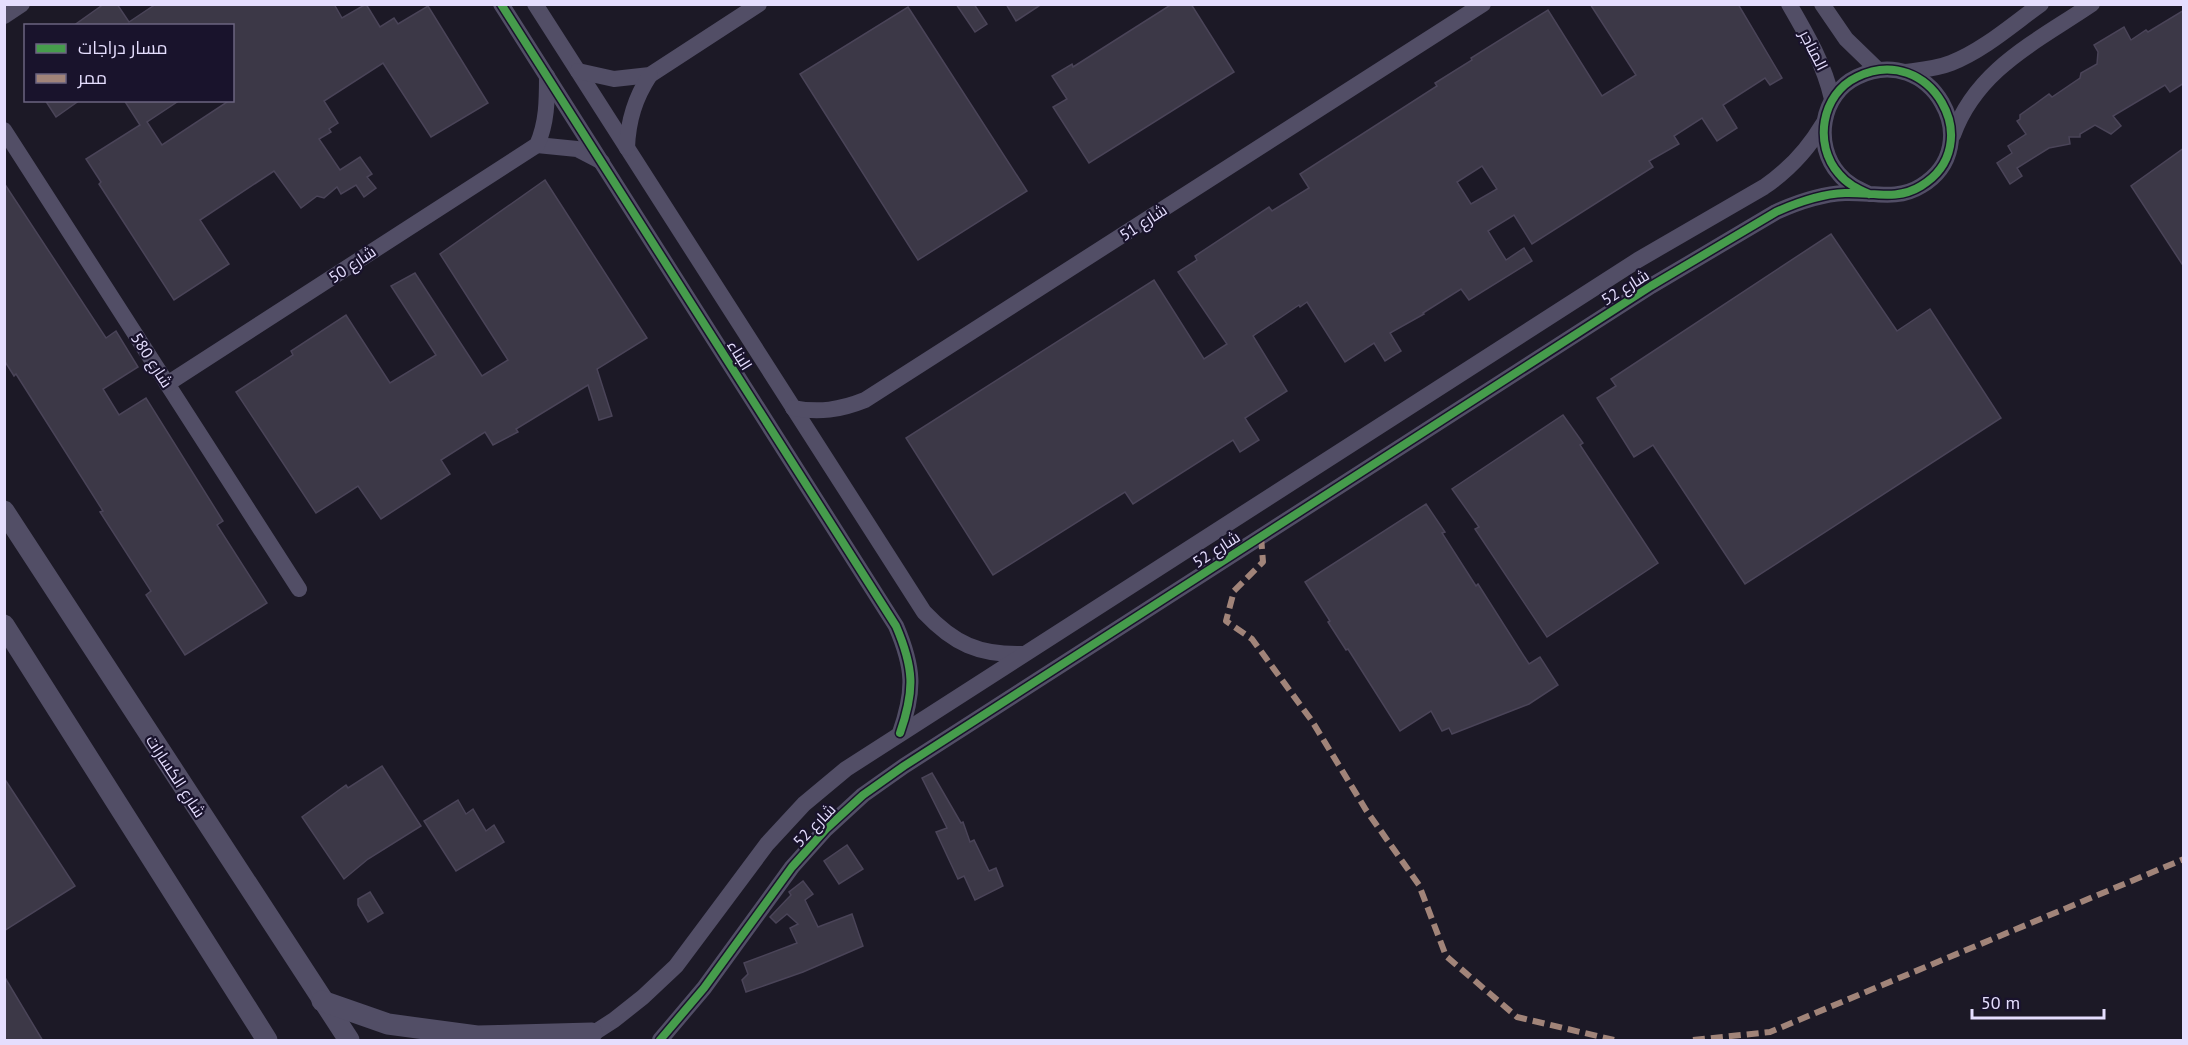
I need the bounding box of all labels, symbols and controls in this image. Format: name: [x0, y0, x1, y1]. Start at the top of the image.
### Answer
legend: [24, 24, 234, 102]
street label: المناجر: [1795, 26, 1833, 74]
text: مسار دراجات: [78, 36, 168, 59]
text: ممر: [77, 66, 107, 89]
street label: شارع 51: [1115, 199, 1172, 246]
street label: شارع 50: [325, 241, 381, 289]
street label: شارع 52: [1597, 265, 1654, 311]
street label: شارع 580: [125, 329, 177, 392]
street label: البناء: [723, 336, 757, 374]
street label: شارع 52: [1188, 526, 1245, 573]
street label: شارع الكسارات: [140, 731, 210, 822]
street label: شارع 52: [788, 799, 841, 852]
scale bar: [1972, 982, 2104, 1020]
text: 50 m: [1981, 991, 2020, 1014]

